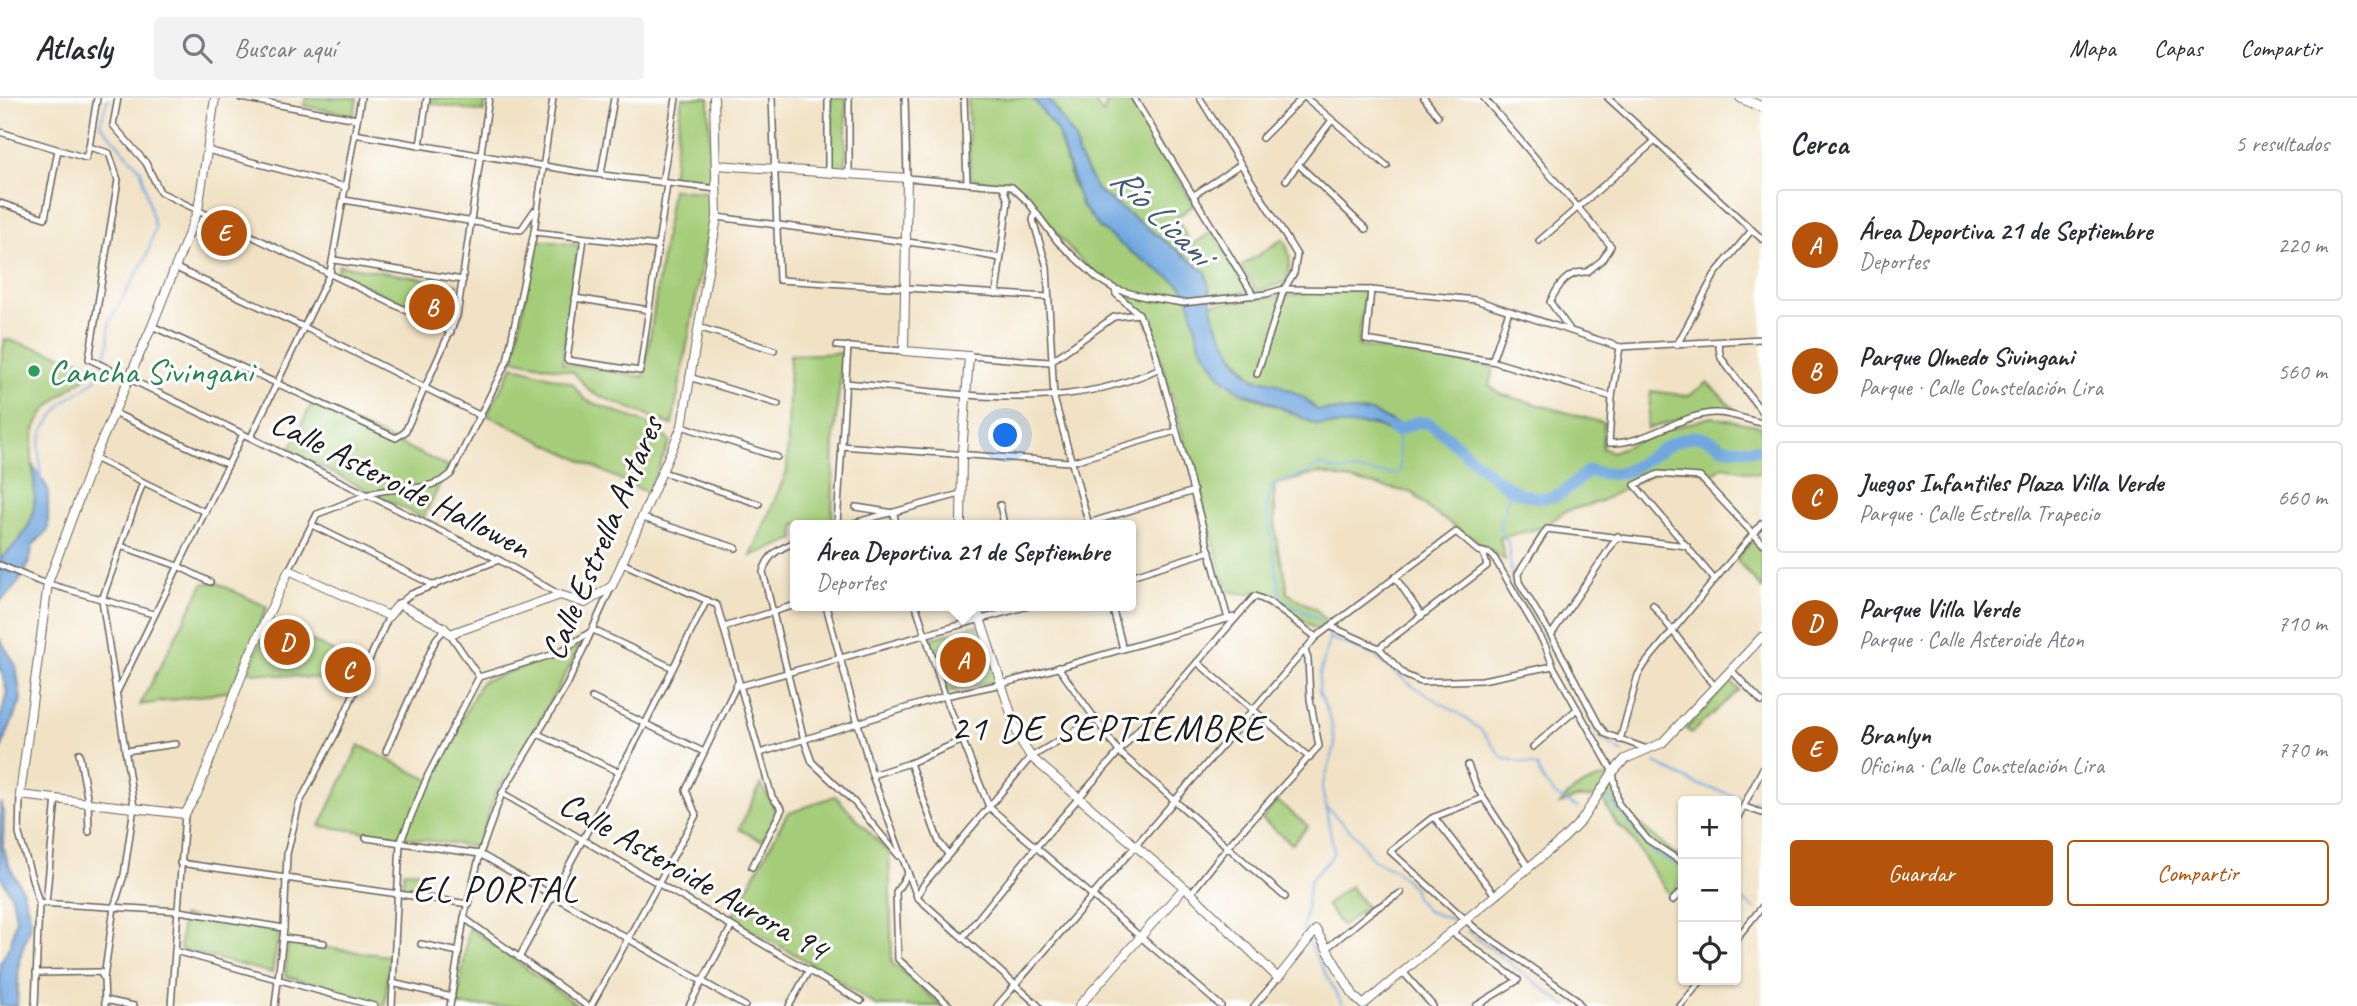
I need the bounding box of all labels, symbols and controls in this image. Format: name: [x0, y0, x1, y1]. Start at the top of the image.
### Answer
search box: [154, 17, 644, 80]
text: Atlasly: [35, 27, 112, 69]
icon: search: [178, 29, 216, 67]
text: Buscar aquí: [234, 32, 336, 65]
text: Mapa: [2069, 33, 2116, 63]
text: Capas: [2154, 33, 2202, 63]
text: Compartir: [2240, 33, 2322, 63]
text: Cerca: [1790, 125, 1848, 163]
text: 5 resultados: [2235, 129, 2329, 158]
water label: Río Licani: [1101, 155, 1229, 281]
pin: E: [201, 207, 247, 259]
text: Área Deportiva 21 de Septiembre: [1859, 214, 2152, 247]
text: A: [1809, 231, 1821, 260]
text: 220 m: [2278, 231, 2327, 260]
text: Deportes: [1859, 247, 1928, 276]
pin: B: [409, 281, 455, 333]
text: Parque Olmedo Sivingani: [1859, 340, 2074, 373]
place label: Cancha Sivingani: [48, 349, 257, 394]
text: B: [1809, 357, 1821, 386]
text: 560 m: [2278, 357, 2327, 386]
marker: Cancha Sivingani: [26, 363, 42, 379]
text: Parque · Calle Constelación Lira: [1859, 373, 2103, 402]
street label: Calle Asteroide Hallowen: [264, 399, 539, 569]
street label: Calle Estrella Antares: [531, 407, 675, 666]
your location: [988, 418, 1022, 452]
text: Juegos Infantiles Plaza Villa Verde: [1859, 466, 2163, 499]
text: C: [1810, 483, 1820, 512]
text: 660 m: [2278, 483, 2327, 512]
text: Parque · Calle Estrella Trapecio: [1859, 499, 2099, 528]
popup: [790, 520, 1136, 611]
text: Área Deportiva 21 de Septiembre: [816, 535, 1110, 568]
text: Deportes: [816, 568, 885, 597]
text: Parque Villa Verde: [1859, 592, 2019, 625]
text: D: [1808, 609, 1822, 638]
text: 710 m: [2278, 609, 2327, 638]
pin: D: [264, 616, 310, 668]
text: Parque · Calle Asteroide Aton: [1859, 625, 2084, 654]
pin: A: [940, 634, 986, 686]
pin: C: [325, 644, 371, 696]
district label: 21 DE SEPTIEMBRE: [951, 704, 1268, 751]
text: Branlyn: [1859, 718, 1931, 751]
text: E: [1809, 735, 1821, 764]
text: 770 m: [2278, 735, 2327, 764]
text: Oficina · Calle Constelación Lira: [1859, 751, 2104, 780]
street label: Calle Asteroide Aurora 94: [551, 781, 839, 973]
map controls: [1678, 796, 1741, 985]
button: +: [1678, 796, 1741, 859]
button: Guardar: [1790, 840, 2053, 906]
button: Compartir: [2067, 840, 2329, 906]
button: −: [1678, 859, 1741, 922]
district label: EL PORTAL: [413, 865, 579, 912]
button: locate: [1678, 922, 1741, 985]

